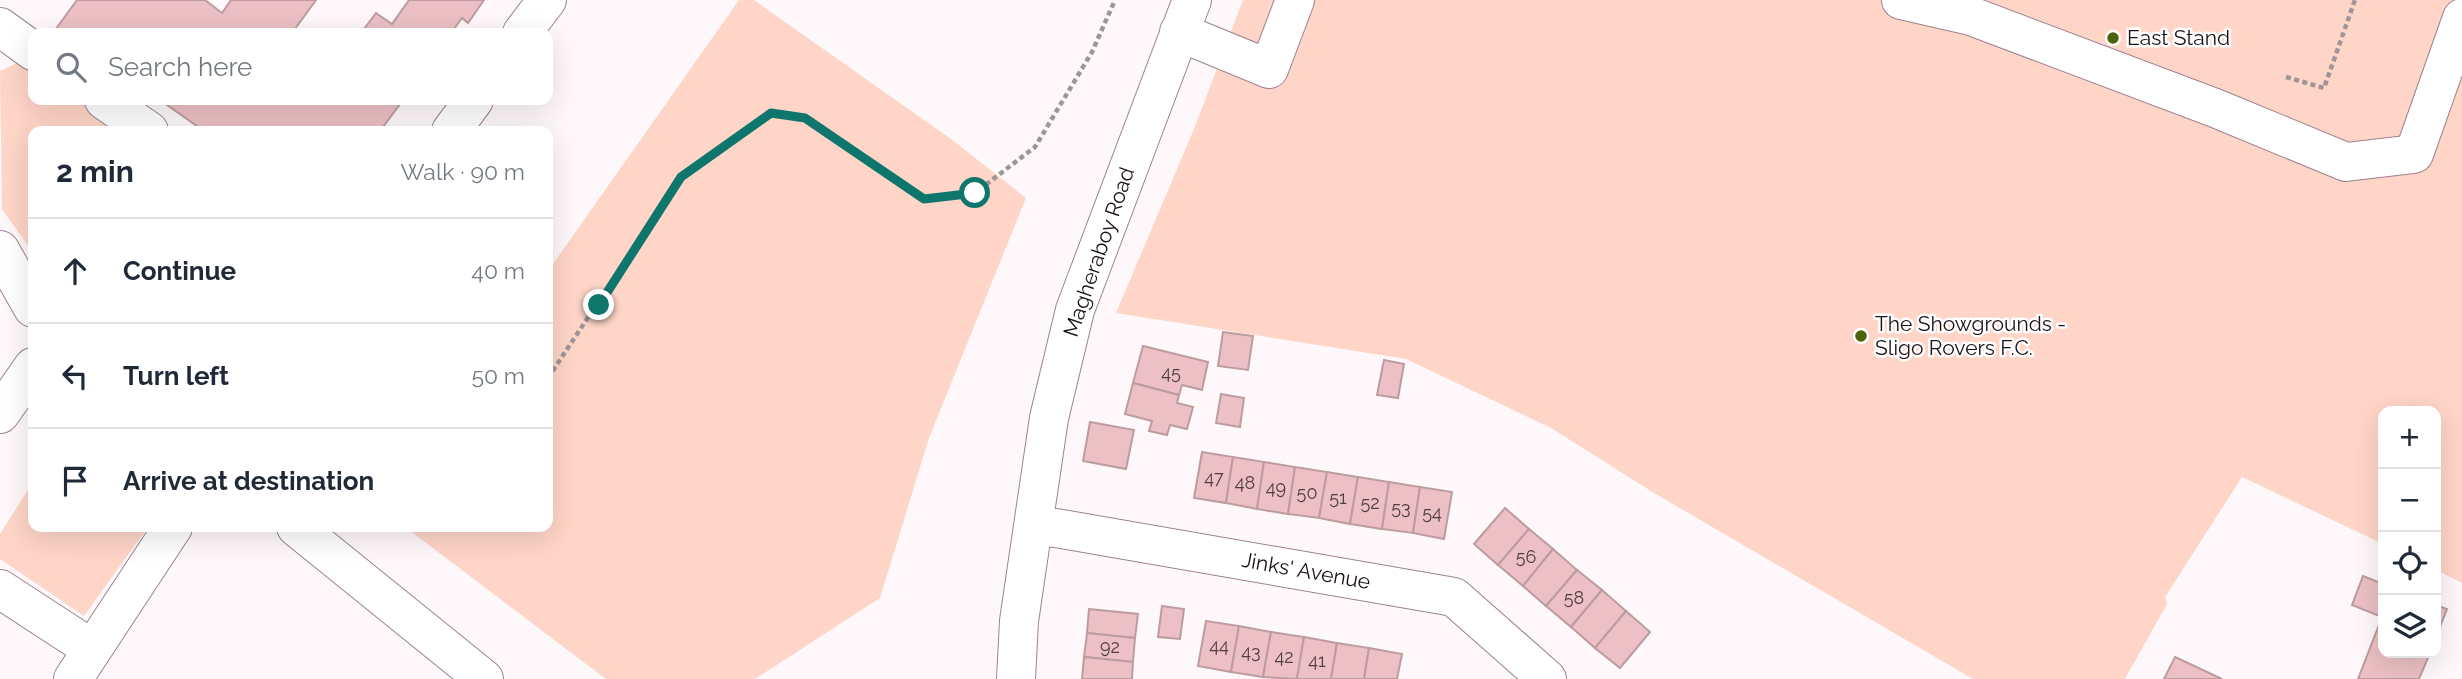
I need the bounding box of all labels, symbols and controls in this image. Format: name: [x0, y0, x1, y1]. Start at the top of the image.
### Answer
place label: East Stand: [2127, 25, 2230, 50]
search box: [28, 28, 553, 105]
marker: East Stand: [2105, 30, 2121, 46]
icon: search: [52, 48, 90, 86]
text: Search here: [108, 52, 252, 82]
text: 2 min: [56, 154, 134, 189]
text: Walk · 90 m: [401, 158, 525, 185]
street label: Magheraboy Road: [1058, 164, 1139, 340]
route start: [959, 177, 990, 208]
icon: ahead: [56, 252, 94, 290]
text: Continue: [123, 256, 236, 286]
text: 40 m: [471, 257, 525, 284]
route end: [583, 289, 614, 320]
place label: The Showgrounds - Sligo Rovers F.C.: [1875, 311, 2066, 360]
marker: The Showgrounds - Sligo Rovers F.C.: [1853, 328, 1869, 344]
icon: left: [56, 357, 94, 395]
text: Turn left: [123, 361, 229, 391]
text: 50 m: [471, 362, 525, 389]
house number: 45: [1161, 362, 1181, 383]
map controls: [2378, 406, 2441, 658]
button: +: [2378, 406, 2441, 469]
icon: arrive: [56, 462, 94, 500]
text: Arrive at destination: [123, 466, 374, 496]
house number: 47: [1204, 467, 1224, 488]
button: −: [2378, 469, 2441, 532]
house number: 48: [1235, 472, 1255, 493]
house number: 49: [1266, 477, 1286, 498]
house number: 50: [1297, 482, 1317, 503]
house number: 51: [1329, 487, 1347, 508]
house number: 52: [1360, 492, 1380, 513]
house number: 53: [1391, 497, 1411, 518]
house number: 54: [1422, 502, 1442, 523]
button: locate: [2378, 532, 2441, 595]
house number: 56: [1516, 546, 1536, 567]
street label: Jinks' Avenue: [1240, 547, 1372, 594]
house number: 58: [1564, 587, 1584, 608]
button: layers: [2378, 595, 2441, 658]
house number: 44: [1209, 635, 1229, 656]
house number: 92: [1100, 636, 1120, 657]
house number: 43: [1241, 641, 1261, 662]
house number: 42: [1274, 646, 1294, 667]
house number: 41: [1308, 650, 1326, 671]

